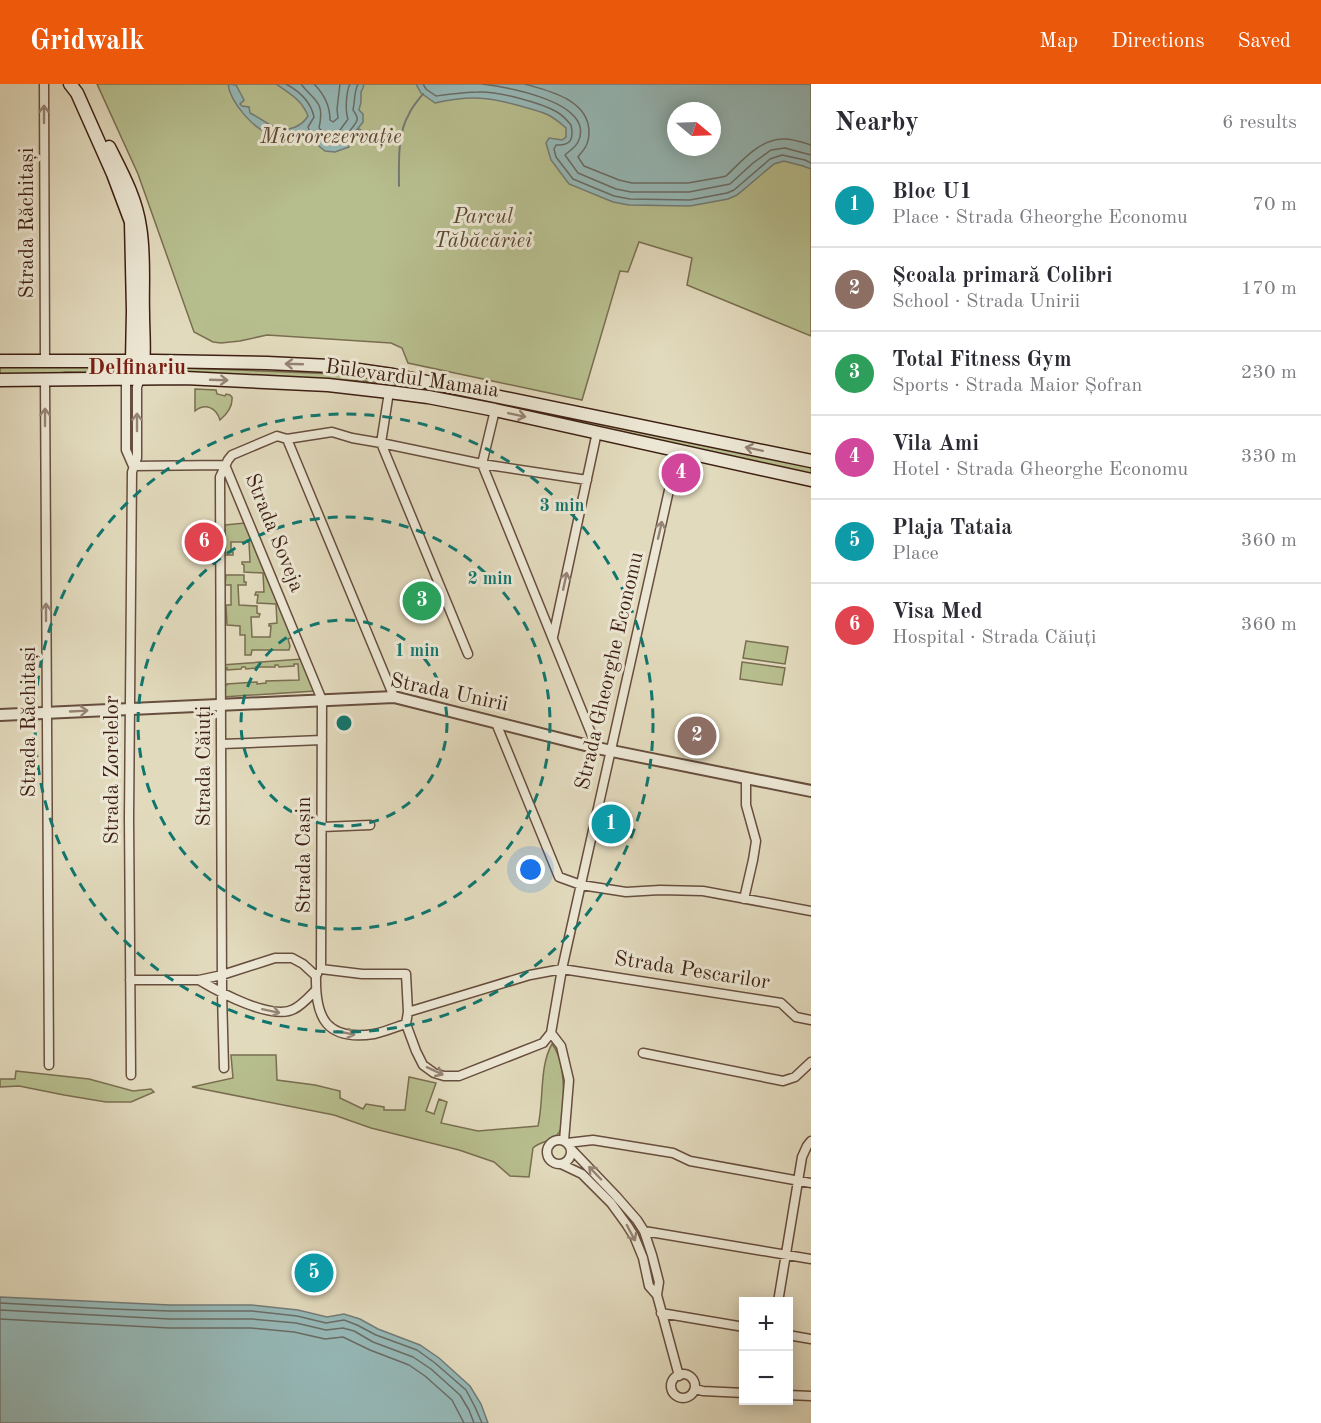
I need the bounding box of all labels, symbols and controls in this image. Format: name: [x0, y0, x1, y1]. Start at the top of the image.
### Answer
text: Gridwalk: [30, 28, 145, 56]
text: Map: [1039, 31, 1078, 52]
text: Directions: [1111, 31, 1205, 52]
text: Saved: [1238, 31, 1291, 52]
north arrow: [667, 102, 721, 156]
one-way arrow: [38, 104, 50, 124]
text: Nearby: [835, 110, 919, 136]
text: 6 results: [1222, 113, 1297, 133]
park label: Microrezervație: [259, 127, 402, 149]
street label: Strada Răchitași: [17, 148, 39, 298]
text: Bloc U1: [892, 181, 972, 203]
text: 1: [849, 195, 860, 215]
text: 70 m: [1252, 195, 1297, 215]
park label: Parcul Tăbăcăriei: [434, 207, 532, 252]
text: Place · Strada Gheorghe Economu: [892, 208, 1188, 228]
text: Școala primară Colibri: [892, 265, 1113, 287]
text: 2: [849, 279, 860, 299]
text: 170 m: [1241, 279, 1297, 299]
text: School · Strada Unirii: [892, 292, 1080, 312]
text: Total Fitness Gym: [892, 349, 1071, 371]
street label: Bulevardul Mamaia: [324, 356, 500, 402]
district label: Delfinariu: [88, 357, 186, 379]
one-way arrow: [284, 359, 304, 370]
text: 3: [849, 363, 860, 383]
text: 230 m: [1241, 363, 1297, 383]
one-way arrow: [209, 374, 229, 385]
text: Sports · Strada Maior Șofran: [892, 376, 1142, 396]
one-way arrow: [39, 408, 51, 428]
one-way arrow: [506, 410, 526, 421]
one-way arrow: [131, 413, 143, 433]
text: Vila Ami: [892, 433, 979, 455]
one-way arrow: [744, 443, 764, 454]
text: 4: [849, 447, 860, 467]
text: 330 m: [1241, 447, 1297, 467]
pin: 4: [662, 450, 700, 496]
text: Hotel · Strada Gheorghe Economu: [892, 460, 1188, 480]
street label: Strada Soveja: [241, 471, 307, 595]
text: 3 min: [539, 497, 585, 515]
text: Plaja Tataia: [892, 517, 1012, 539]
pin: 6: [184, 520, 224, 564]
one-way arrow: [655, 521, 667, 540]
text: 5: [849, 531, 860, 551]
text: 360 m: [1241, 531, 1297, 551]
text: Place: [892, 544, 939, 564]
street label: Strada Gheorghe Economu: [572, 550, 648, 792]
text: 2 min: [467, 570, 513, 588]
one-way arrow: [560, 571, 571, 591]
pin: 3: [402, 578, 442, 624]
text: Visa Med: [892, 601, 983, 623]
one-way arrow: [40, 603, 52, 623]
text: 6: [849, 615, 860, 635]
text: 360 m: [1241, 615, 1297, 635]
text: Hospital · Strada Căiuți: [892, 628, 1096, 648]
text: 1 min: [394, 642, 440, 660]
street label: Strada Răchitași: [19, 647, 41, 797]
street label: Strada Unirii: [388, 670, 510, 716]
street label: Strada Zorelelor: [102, 695, 123, 844]
one-way arrow: [69, 706, 89, 717]
street label: Strada Căiuți: [194, 706, 216, 826]
centre of rings: [334, 713, 354, 733]
pin: 2: [678, 714, 716, 758]
street label: Strada Cașin: [294, 796, 316, 914]
pin: 1: [592, 802, 630, 846]
your location: [516, 855, 545, 884]
street label: Strada Pescarilor: [613, 948, 772, 994]
one-way arrow: [261, 1006, 281, 1017]
one-way arrow: [336, 1028, 356, 1039]
one-way arrow: [425, 1066, 443, 1078]
one-way arrow: [588, 1166, 602, 1181]
one-way arrow: [625, 1224, 637, 1241]
pin: 5: [294, 1250, 334, 1296]
map controls: [739, 1297, 793, 1405]
button: +: [739, 1297, 793, 1351]
button: −: [739, 1351, 793, 1405]

